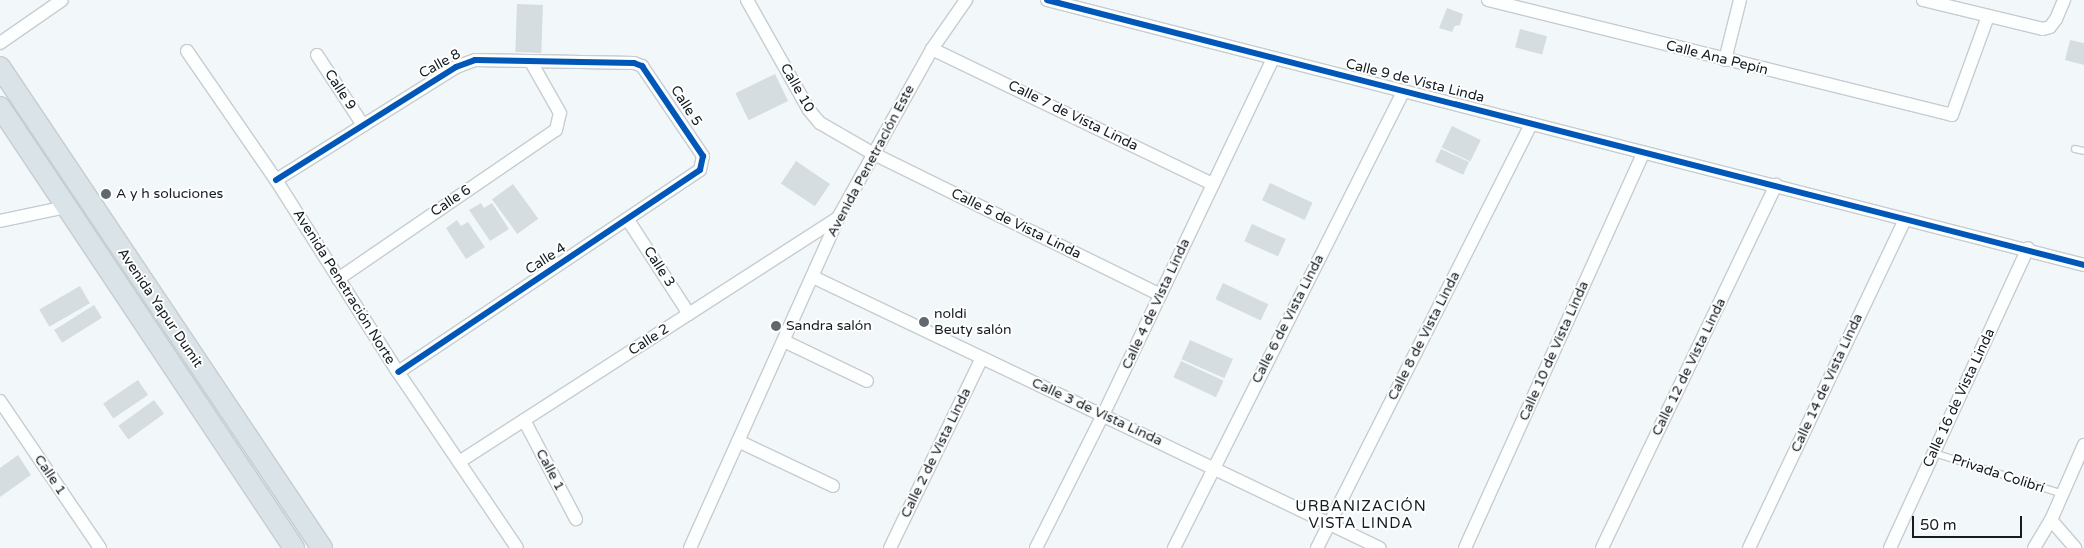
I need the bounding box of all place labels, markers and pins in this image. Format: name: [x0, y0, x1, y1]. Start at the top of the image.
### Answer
place label: A y h soluciones: [116, 186, 223, 202]
marker: A y h soluciones: [100, 188, 112, 200]
place label: noldi Beuty salón: [934, 306, 1012, 338]
marker: noldi Beuty salón: [918, 316, 930, 328]
place label: Sandra salón: [786, 318, 872, 334]
marker: Sandra salón: [770, 320, 782, 332]

